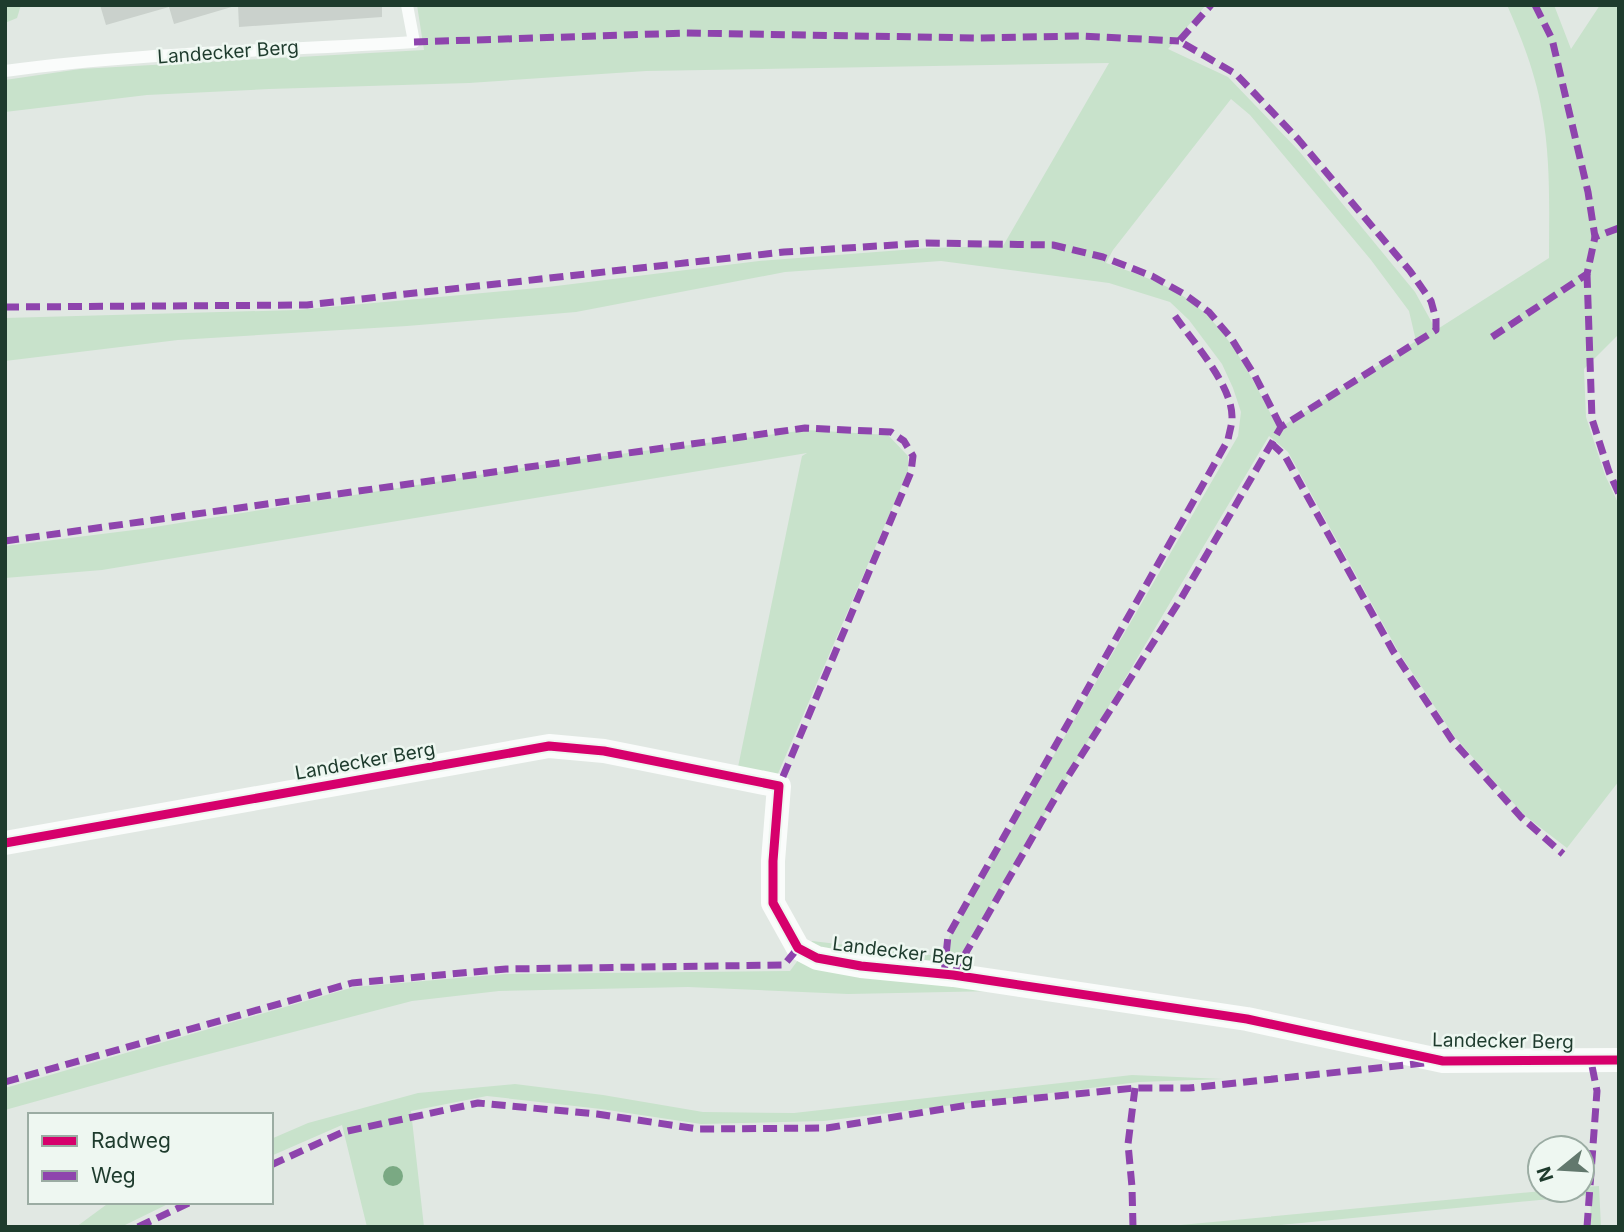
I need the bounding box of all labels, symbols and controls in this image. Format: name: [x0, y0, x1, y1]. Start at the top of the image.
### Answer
street label: Landecker Berg: [156, 36, 300, 68]
street label: Landecker Berg: [293, 737, 437, 785]
street label: Landecker Berg: [831, 932, 975, 972]
street label: Landecker Berg: [1432, 1028, 1574, 1054]
legend: [28, 1113, 273, 1204]
text: Radweg: [91, 1128, 171, 1153]
north arrow: [1526, 1134, 1596, 1204]
text: Weg: [91, 1163, 136, 1188]
text: N: [1532, 1164, 1558, 1185]

